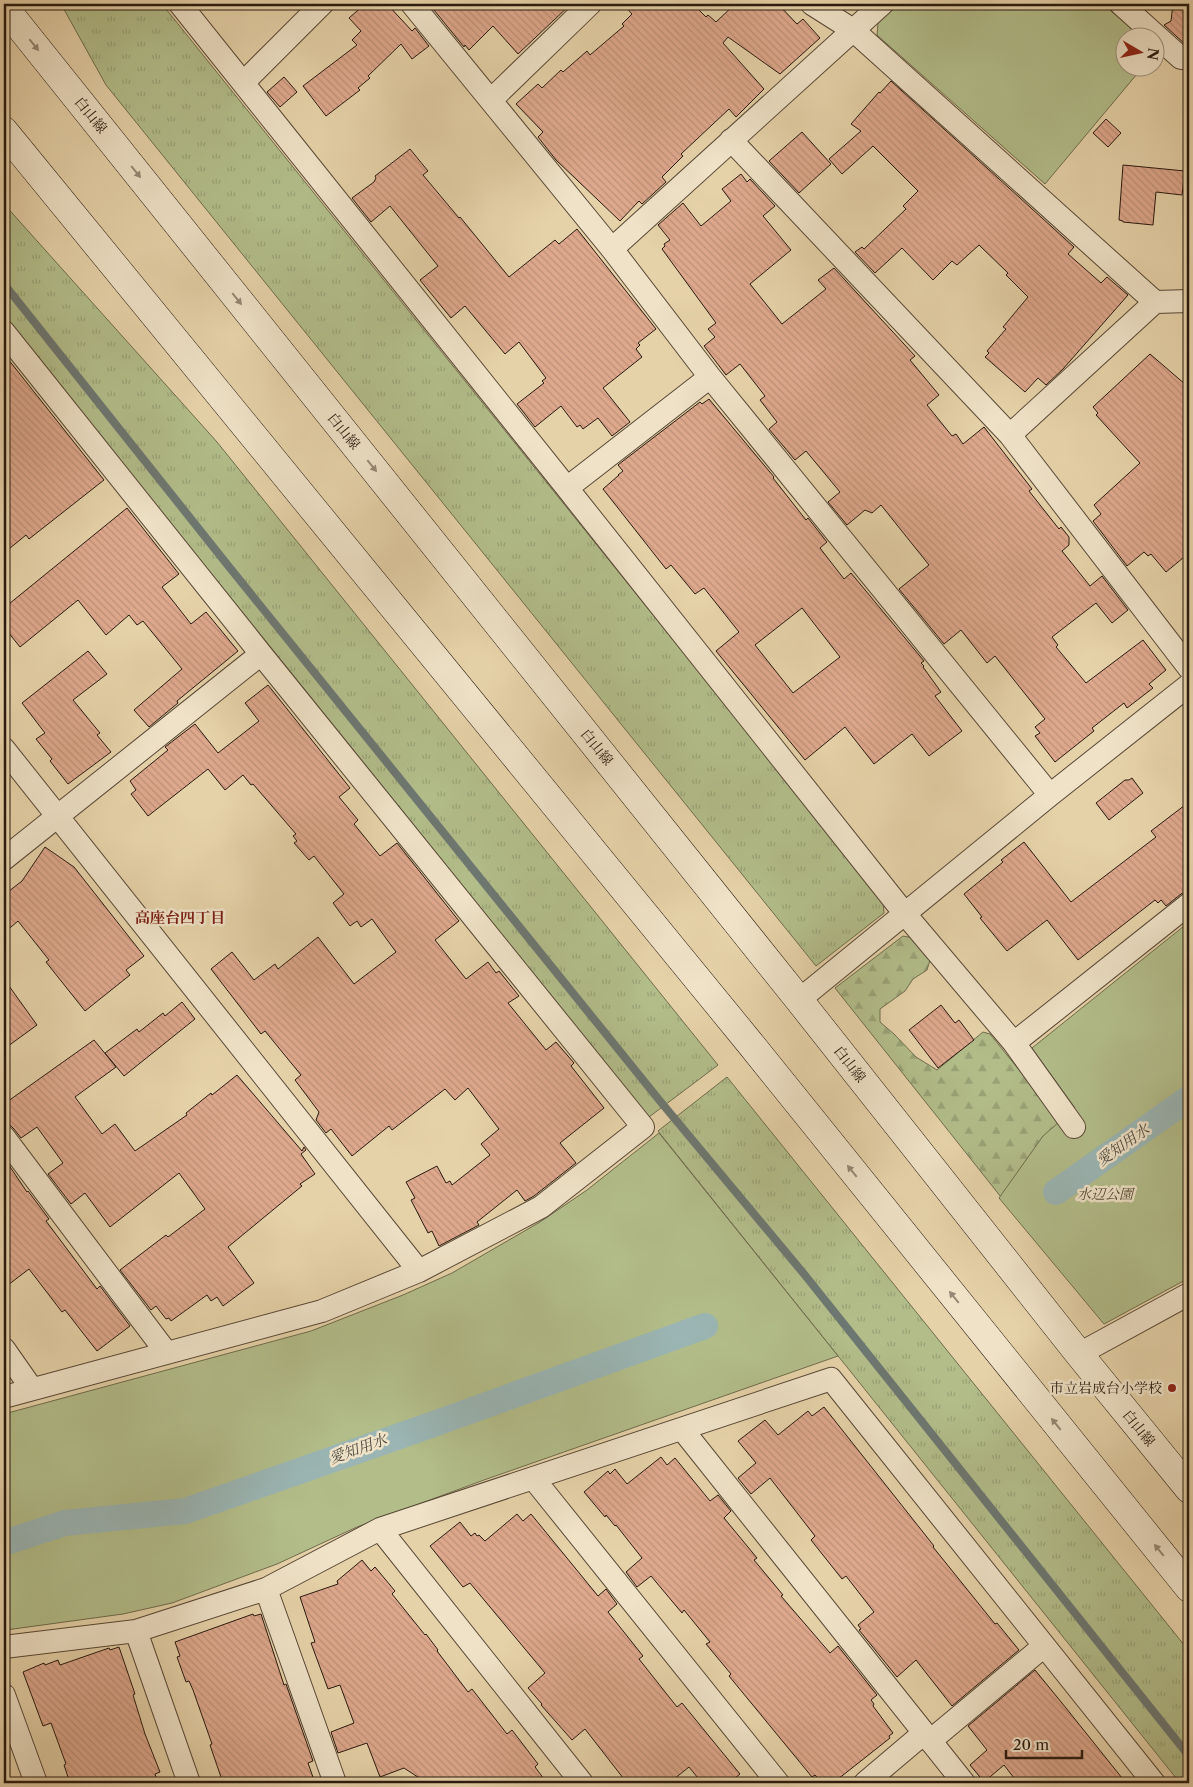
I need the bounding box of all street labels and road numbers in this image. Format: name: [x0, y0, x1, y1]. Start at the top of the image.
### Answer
street label: 白山線: [71, 93, 111, 137]
street label: 白山線: [324, 409, 364, 453]
street label: 白山線: [577, 725, 617, 769]
street label: 白山線: [830, 1042, 870, 1086]
street label: 白山線: [1119, 1406, 1159, 1450]

